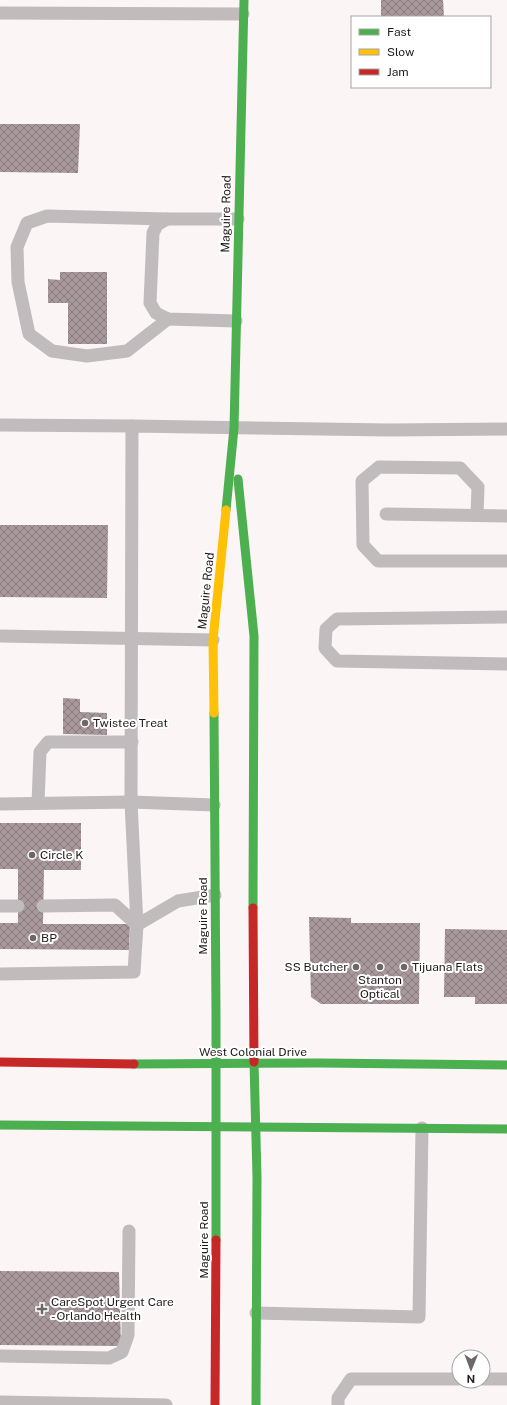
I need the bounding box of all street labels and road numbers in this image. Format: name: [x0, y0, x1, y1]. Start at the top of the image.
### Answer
street label: Maguire Road: [218, 175, 234, 253]
street label: Maguire Road: [195, 552, 217, 630]
street label: Maguire Road: [196, 877, 210, 955]
street label: West Colonial Drive: [199, 1045, 307, 1059]
street label: Maguire Road: [197, 1201, 211, 1279]

